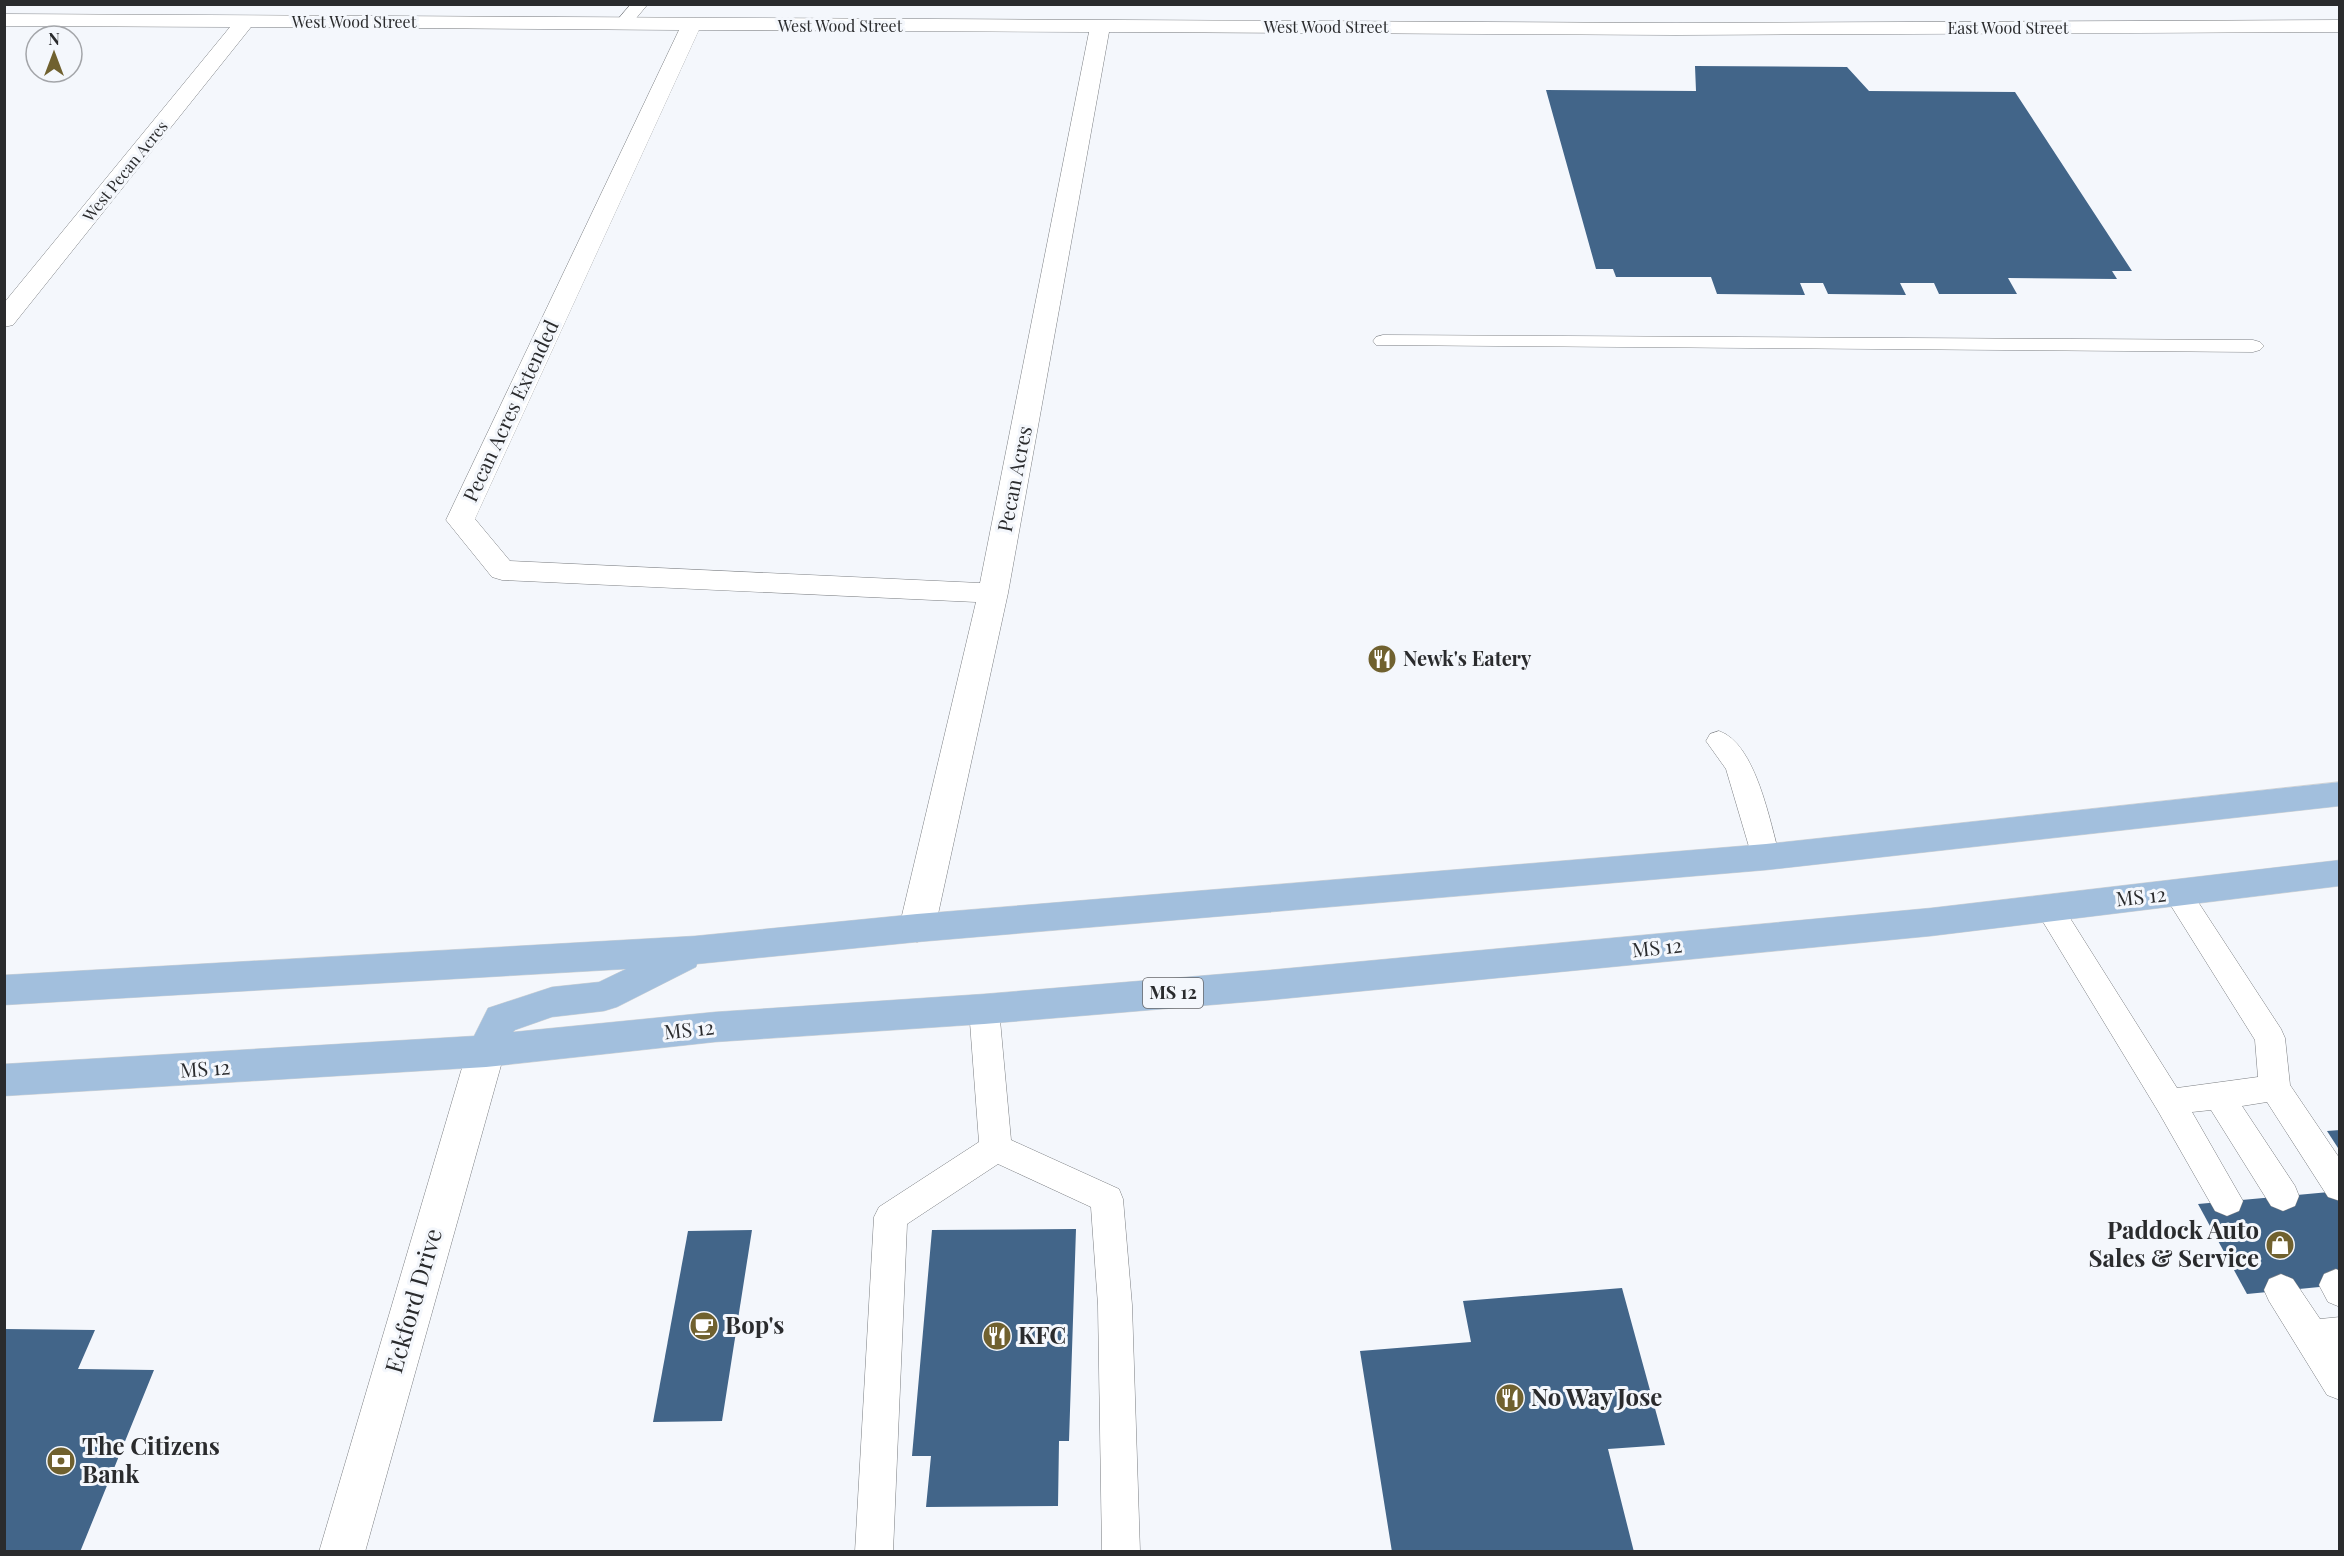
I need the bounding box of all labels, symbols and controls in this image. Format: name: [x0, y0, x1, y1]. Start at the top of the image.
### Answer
street label: West Wood Street: [291, 11, 417, 32]
street label: West Wood Street: [777, 15, 903, 36]
street label: West Wood Street: [1263, 16, 1389, 37]
street label: East Wood Street: [1948, 17, 2069, 38]
north arrow: [24, 24, 84, 84]
text: N: [48, 28, 60, 49]
street label: West Pecan Acres: [77, 116, 172, 226]
street label: Pecan Acres Extended: [456, 315, 564, 506]
street label: Pecan Acres: [990, 423, 1037, 534]
restaurant icon: Newk's Eatery: [1366, 643, 1398, 675]
place label: Newk's Eatery: [1403, 644, 1532, 671]
street label: MS 12: [2114, 879, 2167, 912]
street label: MS 12: [1630, 930, 1683, 963]
road number: MS 12: [1143, 978, 1203, 1008]
street label: MS 12: [662, 1012, 715, 1045]
street label: MS 12: [179, 1052, 231, 1083]
place label: Paddock Auto Sales & Service: [2088, 1213, 2259, 1273]
street label: Eckford Drive: [376, 1224, 448, 1376]
shop icon: Paddock Auto Sales & Service: [2264, 1229, 2296, 1261]
place label: Bop's: [725, 1308, 784, 1340]
cafe icon: Bop's: [688, 1310, 720, 1342]
place label: KFC: [1018, 1318, 1066, 1350]
restaurant icon: KFC: [981, 1320, 1013, 1352]
place label: No Way Jose: [1531, 1380, 1662, 1412]
restaurant icon: No Way Jose: [1494, 1382, 1526, 1414]
place label: The Citizens Bank: [82, 1429, 220, 1489]
bank icon: The Citizens Bank: [45, 1445, 77, 1477]

